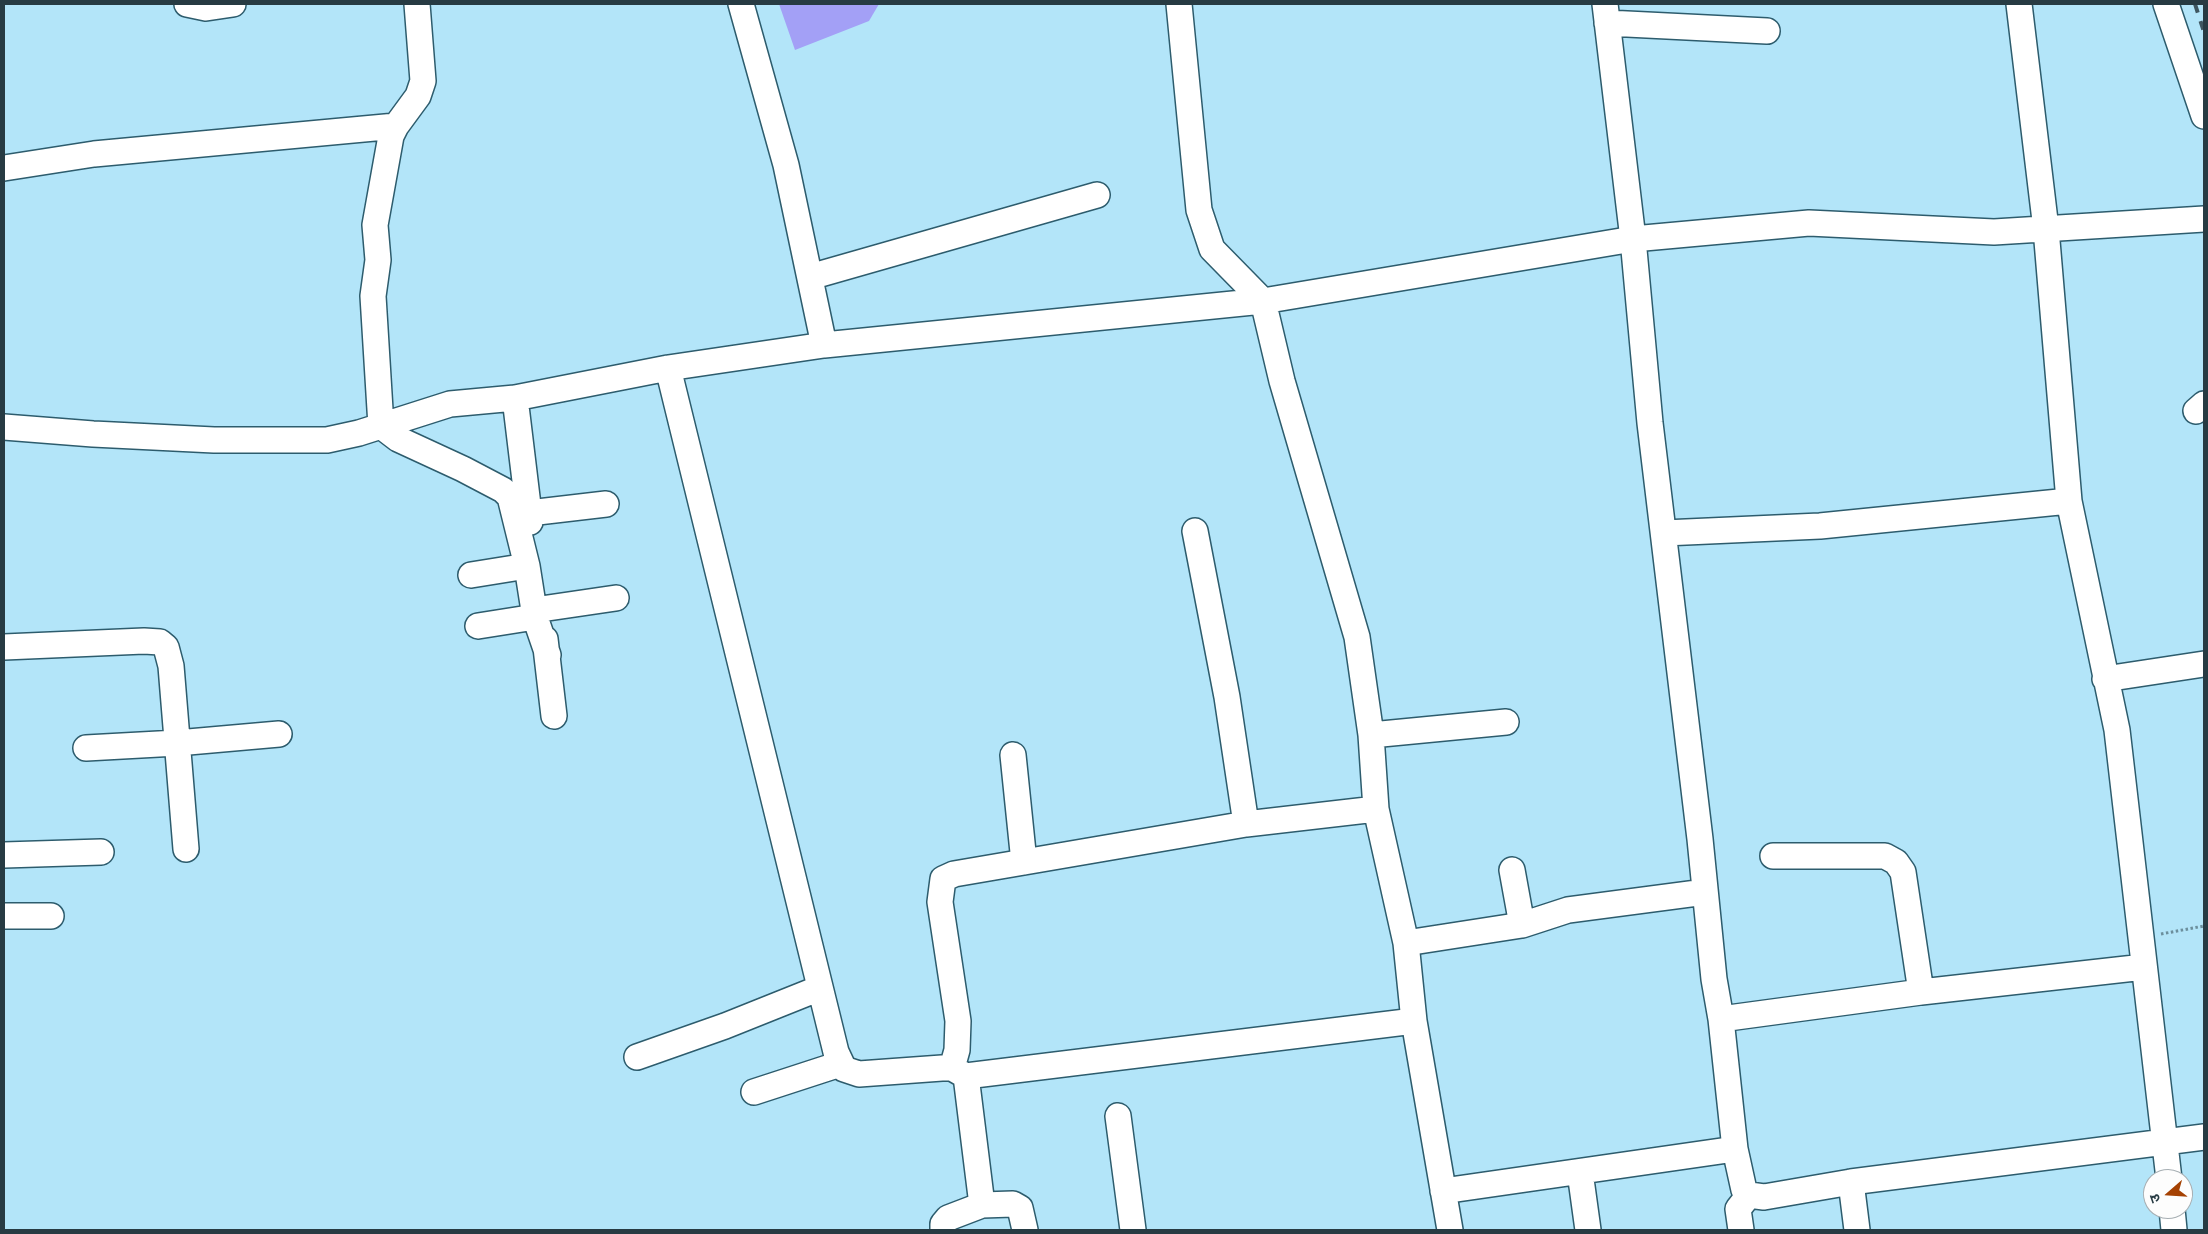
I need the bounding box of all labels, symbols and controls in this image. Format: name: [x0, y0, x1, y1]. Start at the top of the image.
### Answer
north arrow: [2143, 1169, 2193, 1219]
text: उ: [2146, 1192, 2164, 1205]

